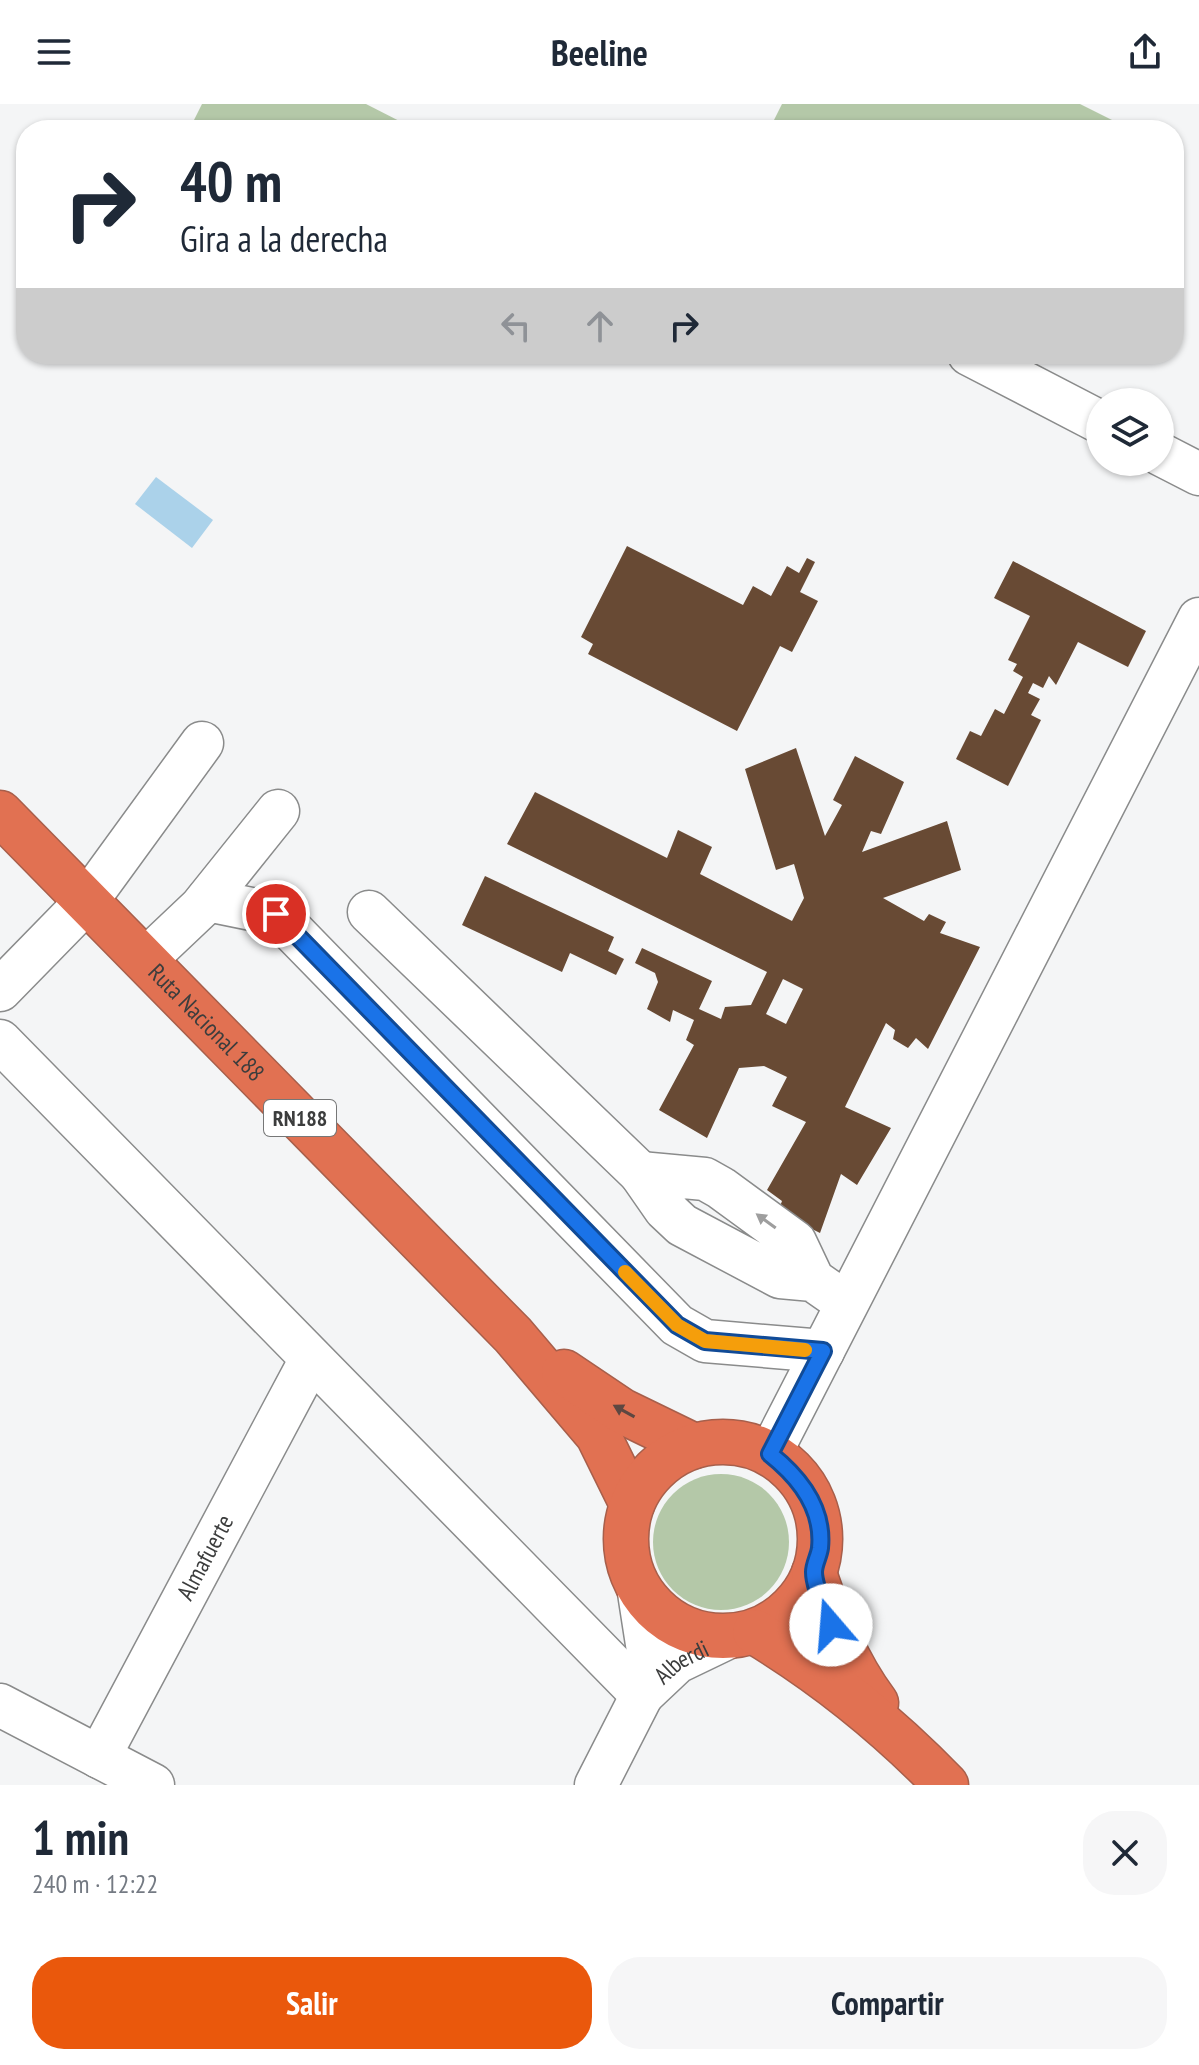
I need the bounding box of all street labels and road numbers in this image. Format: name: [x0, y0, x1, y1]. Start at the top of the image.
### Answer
street label: Ruta Nacional 188: [142, 957, 271, 1088]
road number: RN188: [264, 1100, 336, 1136]
street label: Almafuerte: [169, 1509, 240, 1605]
street label: Alberdi: [647, 1633, 714, 1691]

